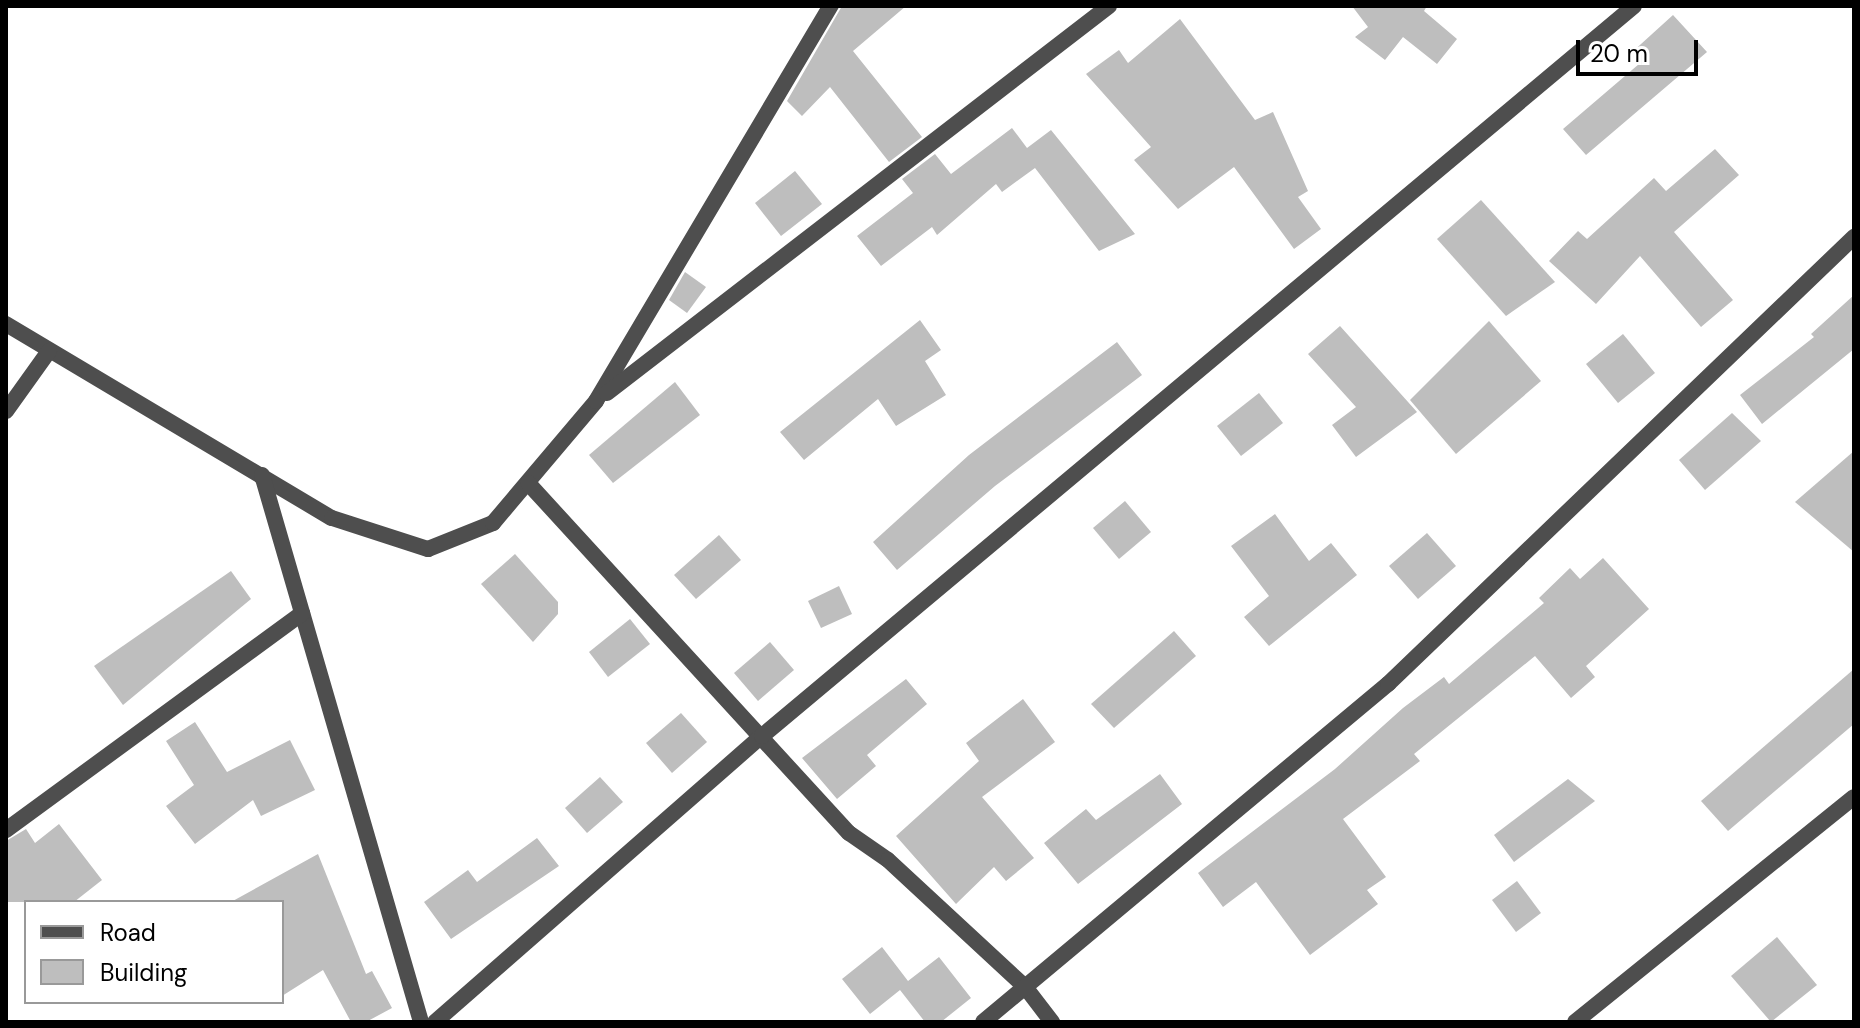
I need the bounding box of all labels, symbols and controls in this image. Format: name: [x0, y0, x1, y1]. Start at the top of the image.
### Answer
scale bar: [1580, 24, 1702, 74]
text: 20 m: [1590, 38, 1648, 69]
legend: [24, 900, 284, 1004]
text: Road: [100, 917, 156, 948]
text: Building: [100, 957, 187, 988]

